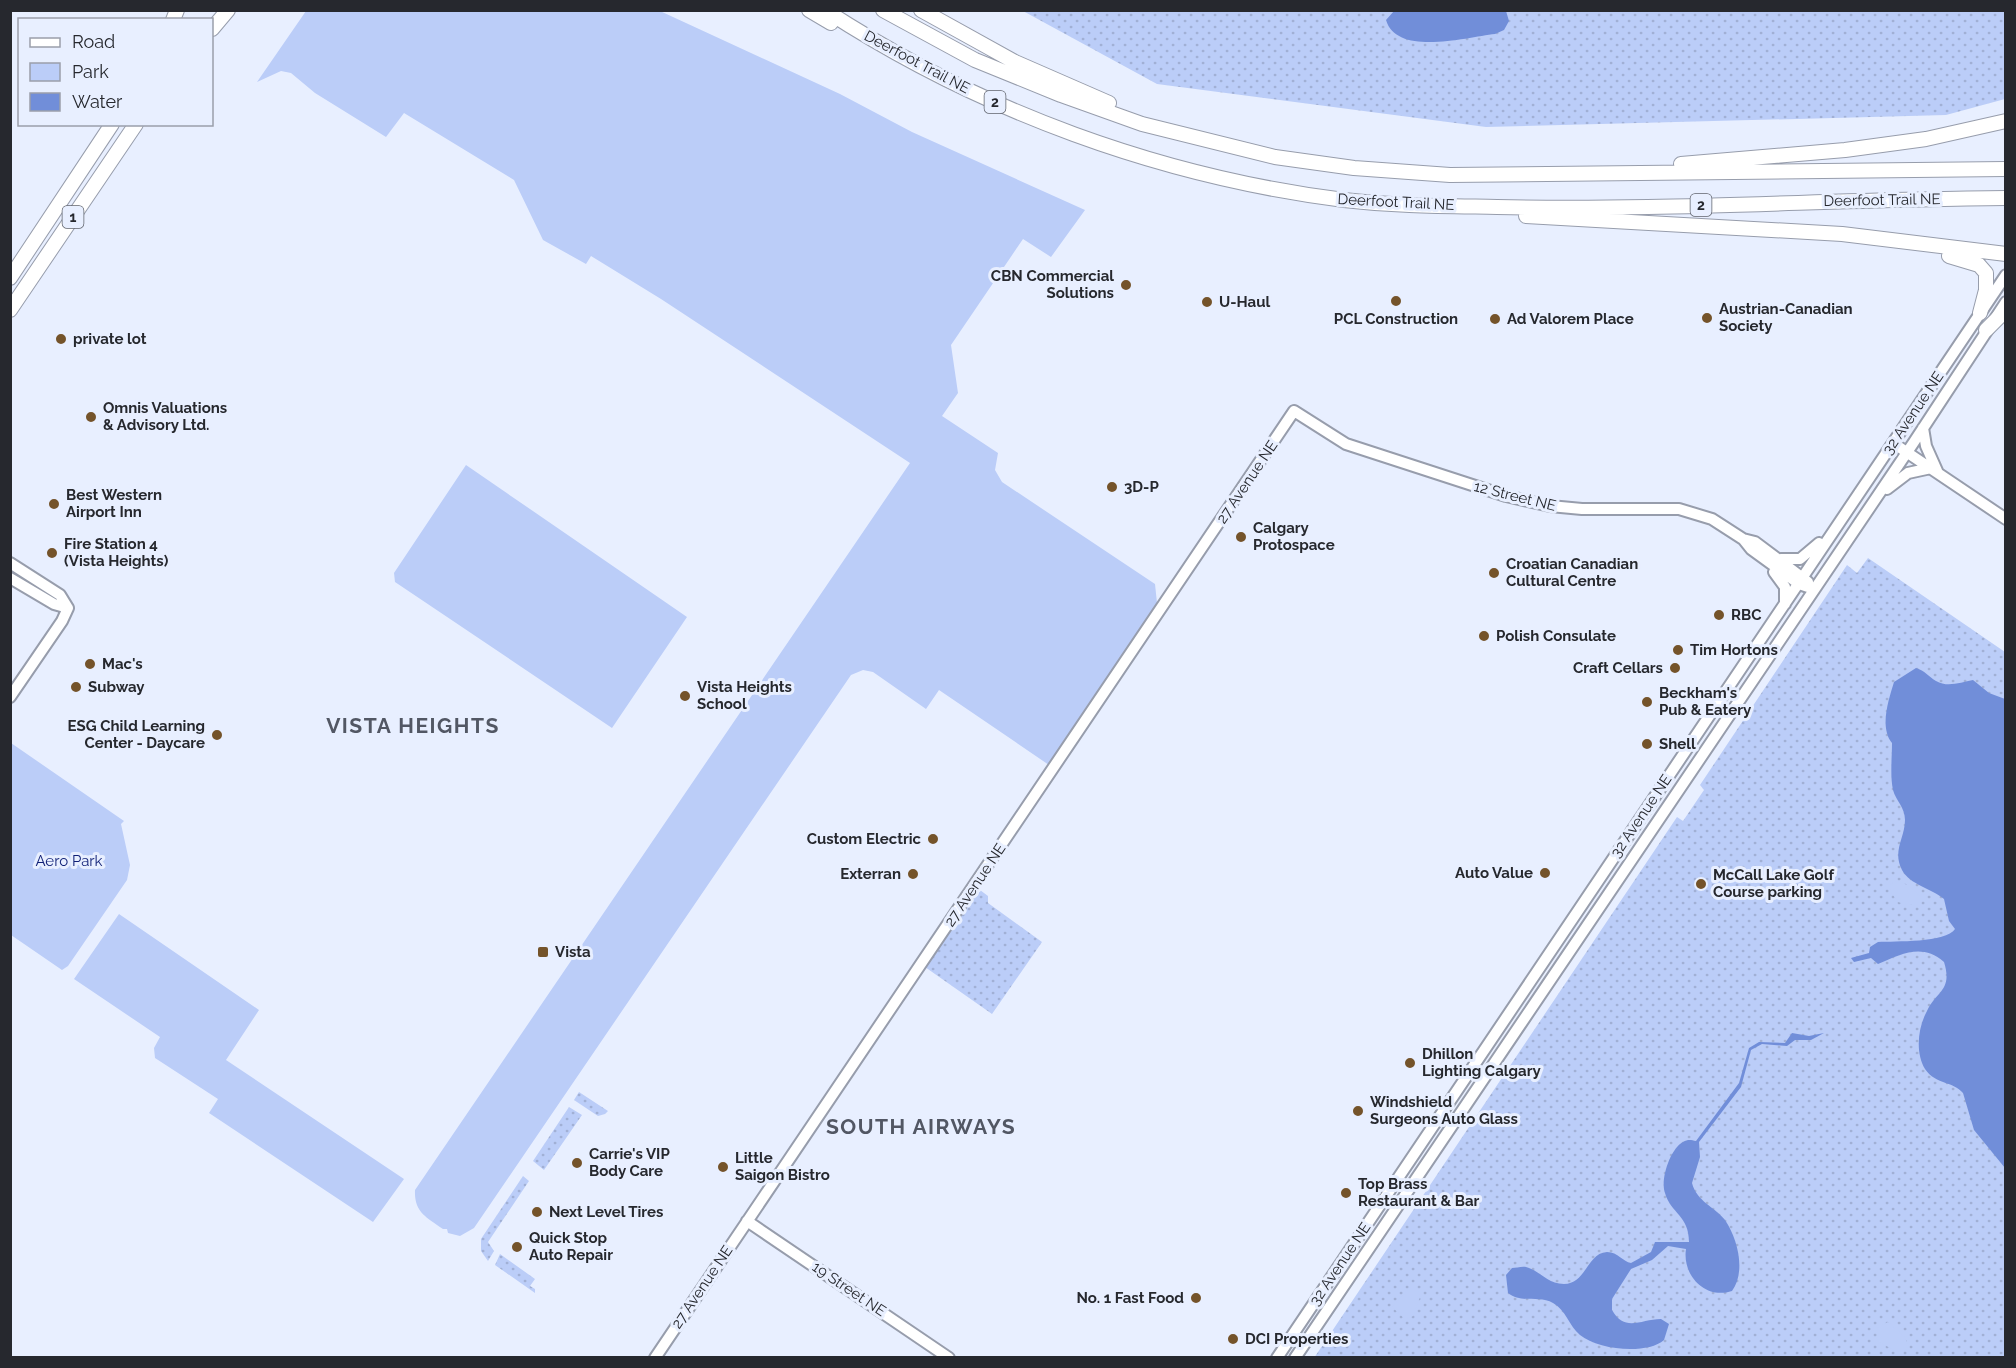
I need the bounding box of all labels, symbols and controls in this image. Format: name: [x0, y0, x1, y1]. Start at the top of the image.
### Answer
legend: [18, 18, 213, 126]
street label: Deerfoot Trail NE: [861, 27, 973, 97]
text: Road: [72, 31, 115, 52]
text: Park: [72, 61, 109, 82]
text: Water: [72, 91, 123, 112]
road number: 2: [984, 91, 1006, 113]
street label: Deerfoot Trail NE: [1337, 190, 1455, 214]
street label: Deerfoot Trail NE: [1823, 190, 1941, 210]
road number: 2: [1690, 194, 1712, 216]
road number: 1: [62, 206, 84, 228]
place label: CBN Commercial Solutions: [991, 267, 1114, 302]
marker: CBN Commercial Solutions: [1119, 278, 1133, 292]
place label: U-Haul: [1219, 293, 1270, 311]
marker: PCL Construction: [1389, 294, 1403, 308]
marker: U-Haul: [1200, 295, 1214, 309]
place label: Austrian-Canadian Society: [1719, 300, 1853, 335]
place label: PCL Construction: [1334, 310, 1458, 328]
place label: Ad Valorem Place: [1507, 310, 1634, 328]
marker: Austrian-Canadian Society: [1700, 311, 1714, 325]
marker: Ad Valorem Place: [1488, 312, 1502, 326]
place label: private lot: [73, 330, 147, 348]
marker: private lot: [54, 332, 68, 346]
street label: 32 Avenue NE: [1879, 368, 1947, 458]
place label: Omnis Valuations & Advisory Ltd.: [103, 399, 227, 434]
marker: Omnis Valuations & Advisory Ltd.: [84, 410, 98, 424]
street label: 27 Avenue NE: [1213, 437, 1281, 527]
street label: 12 Street NE: [1472, 477, 1558, 515]
place label: 3D-P: [1124, 478, 1159, 496]
marker: 3D-P: [1105, 480, 1119, 494]
place label: Best Western Airport Inn: [66, 486, 162, 521]
marker: Best Western Airport Inn: [47, 497, 61, 511]
place label: Calgary Protospace: [1253, 519, 1335, 554]
marker: Calgary Protospace: [1234, 530, 1248, 544]
place label: Fire Station 4 (Vista Heights): [64, 535, 169, 570]
marker: Fire Station 4 (Vista Heights): [45, 546, 59, 560]
place label: Croatian Canadian Cultural Centre: [1506, 555, 1638, 590]
marker: Croatian Canadian Cultural Centre: [1487, 566, 1501, 580]
place label: RBC: [1731, 606, 1761, 624]
marker: RBC: [1712, 608, 1726, 622]
place label: Polish Consulate: [1496, 627, 1616, 645]
marker: Polish Consulate: [1477, 629, 1491, 643]
place label: Tim Hortons: [1690, 641, 1778, 659]
marker: Tim Hortons: [1671, 643, 1685, 657]
place label: Mac's: [102, 655, 143, 673]
marker: Mac's: [83, 657, 97, 671]
place label: Craft Cellars: [1573, 659, 1663, 677]
marker: Craft Cellars: [1668, 661, 1682, 675]
place label: Subway: [88, 678, 145, 696]
place label: Vista Heights School: [697, 678, 792, 713]
marker: Subway: [69, 680, 83, 694]
place label: Beckham's Pub & Eatery: [1659, 684, 1752, 719]
marker: Vista Heights School: [678, 689, 692, 703]
marker: Beckham's Pub & Eatery: [1640, 695, 1654, 709]
district label: VISTA HEIGHTS: [326, 713, 500, 738]
place label: ESG Child Learning Center - Daycare: [68, 717, 205, 752]
marker: ESG Child Learning Center - Daycare: [210, 728, 224, 742]
place label: Shell: [1659, 735, 1696, 753]
marker: Shell: [1640, 737, 1654, 751]
street label: 32 Avenue NE: [1607, 771, 1675, 861]
place label: Custom Electric: [807, 830, 922, 848]
marker: Custom Electric: [926, 832, 940, 846]
street label: 27 Avenue NE: [941, 840, 1009, 930]
park label: Aero Park: [35, 852, 103, 870]
place label: Auto Value: [1455, 864, 1533, 882]
place label: Exterran: [840, 865, 901, 883]
marker: Auto Value: [1538, 866, 1552, 880]
place label: McCall Lake Golf Course parking: [1713, 866, 1834, 901]
marker: Exterran: [906, 867, 920, 881]
marker: McCall Lake Golf Course parking: [1694, 877, 1708, 891]
place label: Vista: [555, 943, 591, 961]
marker: Vista: [536, 945, 550, 959]
place label: Dhillon Lighting Calgary: [1422, 1045, 1541, 1080]
marker: Dhillon Lighting Calgary: [1403, 1056, 1417, 1070]
place label: Windshield Surgeons Auto Glass: [1370, 1093, 1518, 1128]
marker: Windshield Surgeons Auto Glass: [1351, 1104, 1365, 1118]
district label: SOUTH AIRWAYS: [826, 1114, 1016, 1139]
place label: Carrie's VIP Body Care: [589, 1145, 670, 1180]
place label: Little Saigon Bistro: [735, 1149, 830, 1184]
marker: Carrie's VIP Body Care: [570, 1156, 584, 1170]
marker: Little Saigon Bistro: [716, 1160, 730, 1174]
place label: Top Brass Restaurant & Bar: [1358, 1175, 1480, 1210]
marker: Top Brass Restaurant & Bar: [1339, 1186, 1353, 1200]
place label: Next Level Tires: [549, 1203, 663, 1221]
marker: Next Level Tires: [530, 1205, 544, 1219]
street label: 32 Avenue NE: [1306, 1219, 1374, 1309]
place label: Quick Stop Auto Repair: [529, 1229, 613, 1264]
marker: Quick Stop Auto Repair: [510, 1240, 524, 1254]
street label: 27 Avenue NE: [668, 1242, 736, 1332]
street label: 19 Street NE: [809, 1258, 889, 1320]
place label: No. 1 Fast Food: [1076, 1289, 1184, 1307]
marker: No. 1 Fast Food: [1189, 1291, 1203, 1305]
place label: DCI Properties: [1245, 1330, 1348, 1348]
marker: DCI Properties: [1226, 1332, 1240, 1346]

